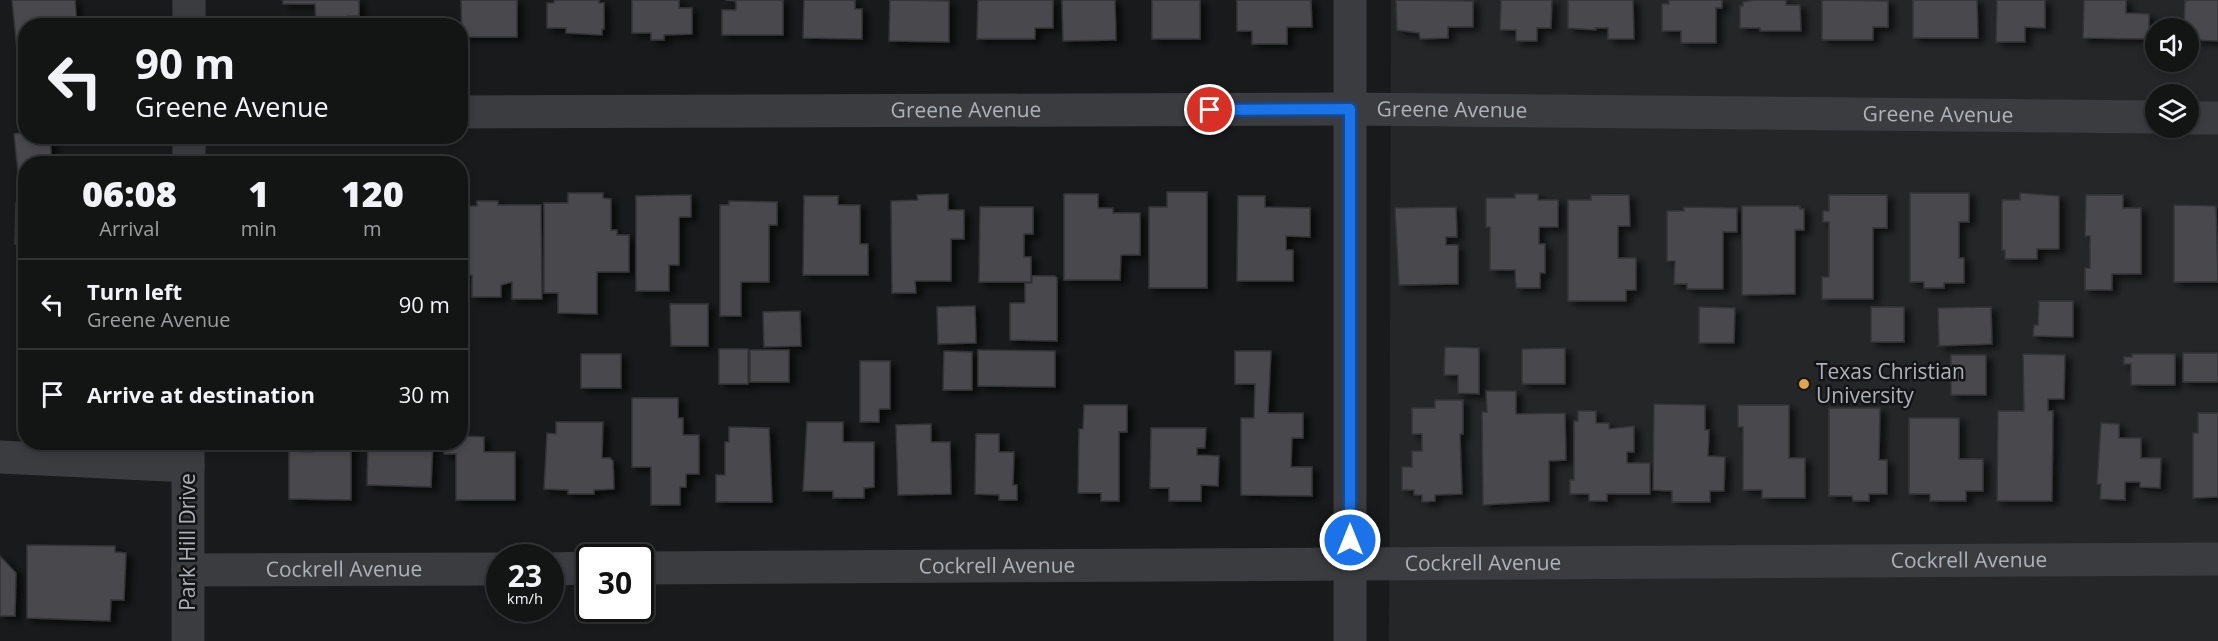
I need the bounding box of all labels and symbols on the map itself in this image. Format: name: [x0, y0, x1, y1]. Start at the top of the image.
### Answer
pin: [1184, 84, 1235, 135]
street label: Greene Avenue: [1376, 94, 1528, 124]
street label: Greene Avenue: [891, 95, 1041, 124]
street label: Greene Avenue: [1862, 99, 2014, 129]
place label: Texas Christian University: [1816, 357, 1965, 409]
marker: Texas Christian University: [1797, 377, 1811, 391]
street label: Park Hill Drive: [173, 473, 201, 611]
position arrow: [1318, 508, 1382, 572]
speed limit sign: 30: [576, 544, 654, 622]
street label: Cockrell Avenue: [1891, 545, 2047, 574]
street label: Cockrell Avenue: [1405, 548, 1561, 577]
street label: Cockrell Avenue: [919, 551, 1075, 579]
street label: Cockrell Avenue: [266, 554, 422, 583]

